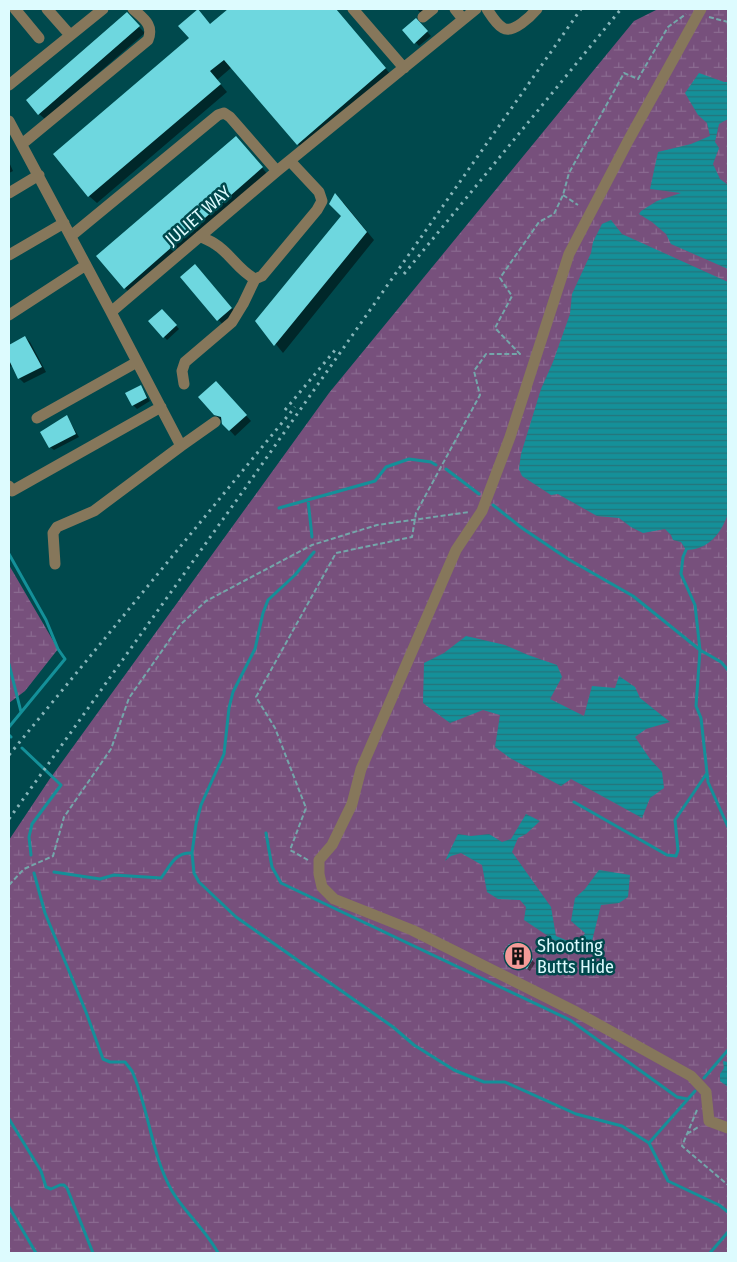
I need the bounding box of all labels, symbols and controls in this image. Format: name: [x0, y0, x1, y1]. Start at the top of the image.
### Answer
street label: JULIET WAY: [161, 181, 236, 251]
place label: Shooting Butts Hide: [537, 935, 614, 978]
building icon: Shooting Butts Hide: [503, 941, 533, 971]

